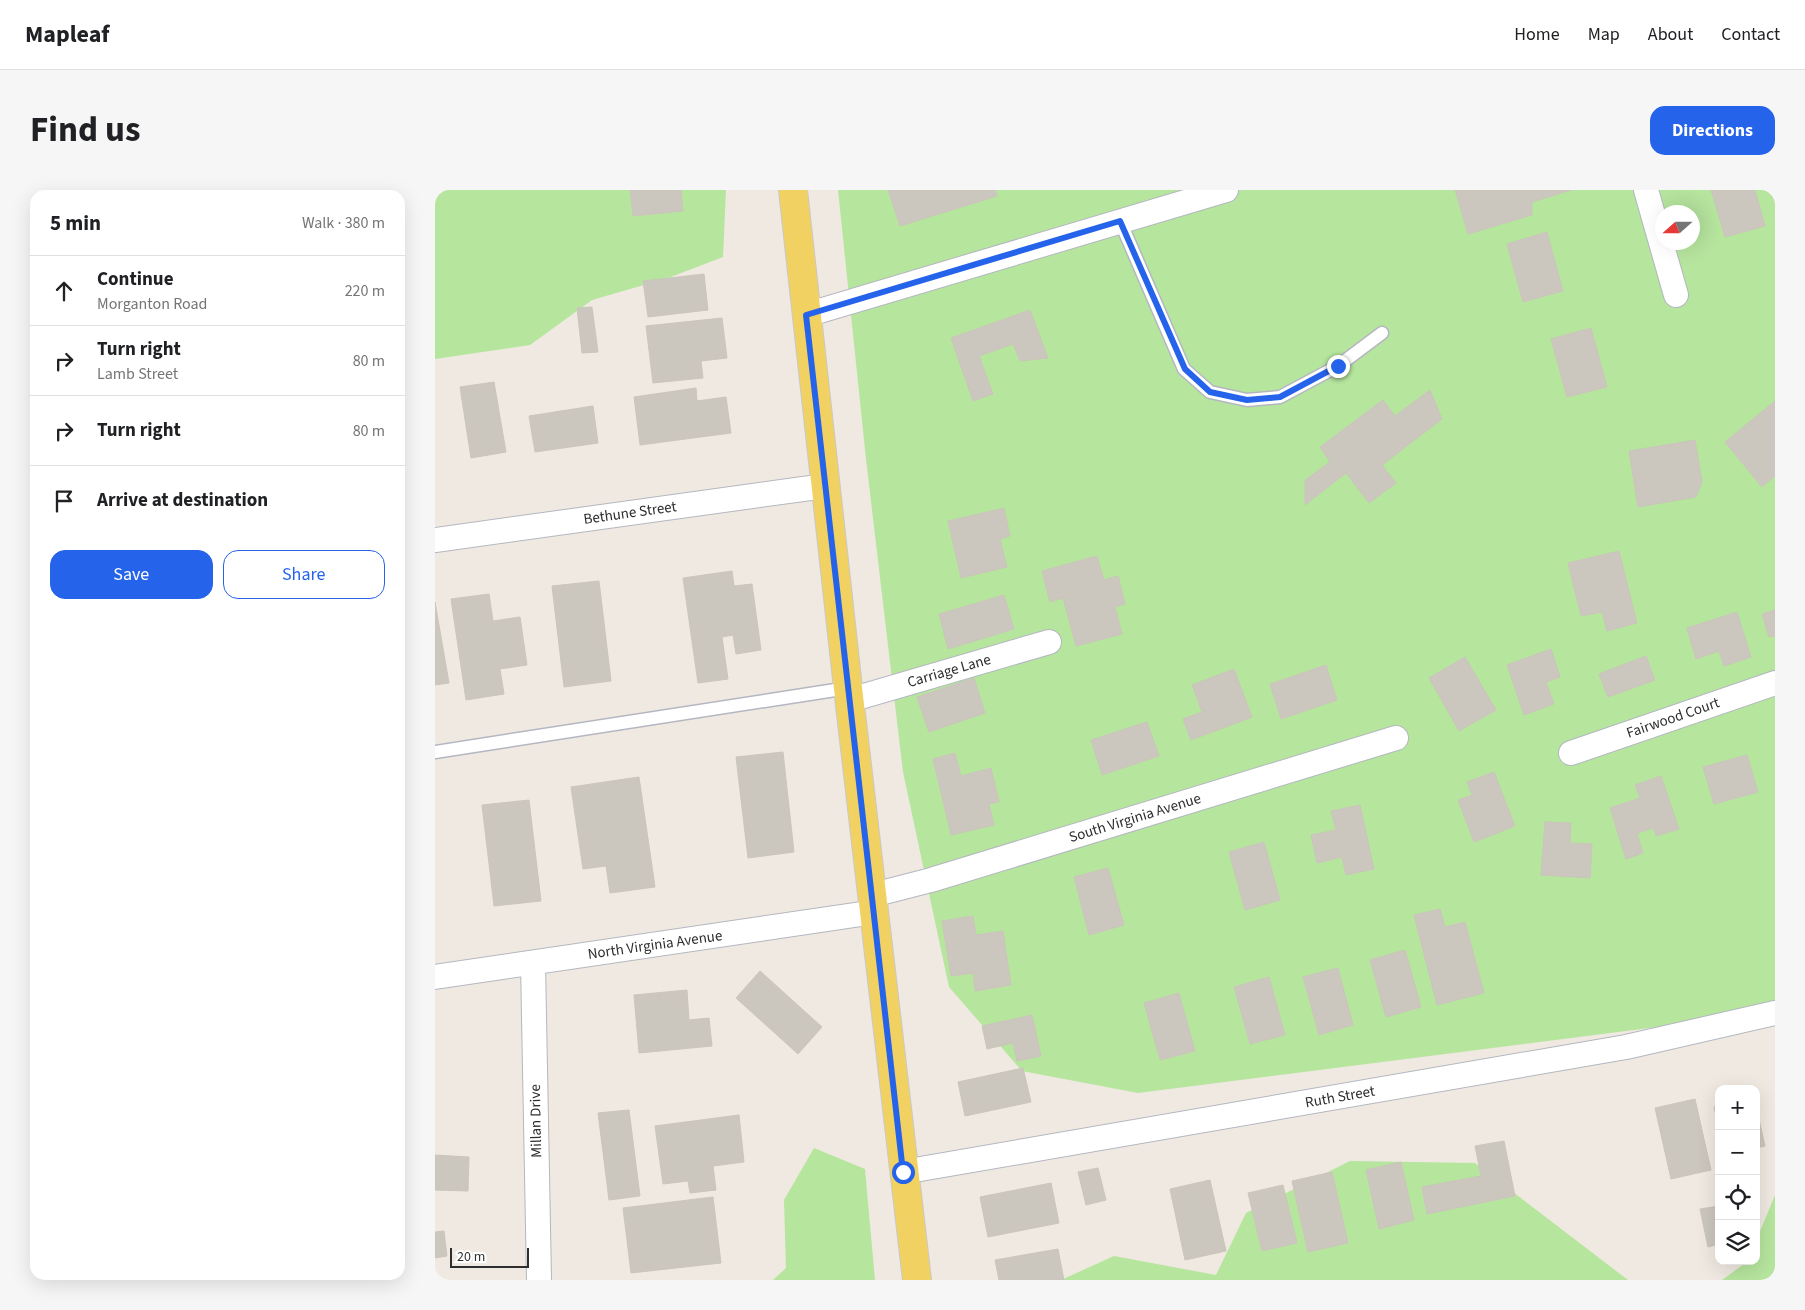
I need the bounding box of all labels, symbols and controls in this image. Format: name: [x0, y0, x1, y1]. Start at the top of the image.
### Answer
text: Mapleaf: [25, 17, 110, 52]
text: Home: [1514, 22, 1560, 47]
text: Map: [1588, 22, 1620, 47]
text: About: [1648, 22, 1693, 47]
text: Contact: [1721, 22, 1780, 47]
text: Find us: [30, 105, 140, 155]
button: Directions: [1650, 106, 1775, 155]
north arrow: [1655, 205, 1700, 250]
text: 5 min: [50, 208, 101, 238]
text: Walk · 380 m: [302, 212, 385, 234]
text: Continue: [97, 266, 174, 293]
icon: ahead: [50, 277, 78, 305]
text: 220 m: [345, 280, 385, 302]
text: Morganton Road: [97, 293, 207, 315]
text: Turn right: [97, 336, 181, 363]
icon: right: [50, 347, 78, 375]
text: 80 m: [353, 350, 385, 372]
route end: [1327, 355, 1350, 378]
text: Lamb Street: [97, 363, 178, 385]
icon: right: [50, 417, 78, 445]
text: Turn right: [97, 417, 181, 444]
text: 80 m: [353, 420, 385, 442]
icon: arrive: [50, 487, 78, 515]
text: Arrive at destination: [97, 487, 268, 514]
street label: Bethune Street: [582, 496, 678, 530]
button: Save: [50, 550, 213, 599]
button: Share: [223, 550, 385, 599]
street label: Carriage Lane: [905, 649, 993, 693]
street label: Fairwood Court: [1624, 692, 1722, 744]
street label: South Virginia Avenue: [1066, 788, 1204, 848]
street label: North Virginia Avenue: [586, 925, 724, 965]
street label: Ruth Street: [1303, 1081, 1377, 1113]
street label: Millan Drive: [525, 1084, 547, 1158]
map controls: [1715, 1085, 1760, 1265]
button: +: [1715, 1085, 1760, 1130]
button: −: [1715, 1130, 1760, 1175]
route start: [892, 1161, 915, 1184]
button: locate: [1715, 1175, 1760, 1220]
button: layers: [1715, 1220, 1760, 1265]
scale bar: [450, 1245, 529, 1268]
text: 20 m: [457, 1247, 485, 1267]

